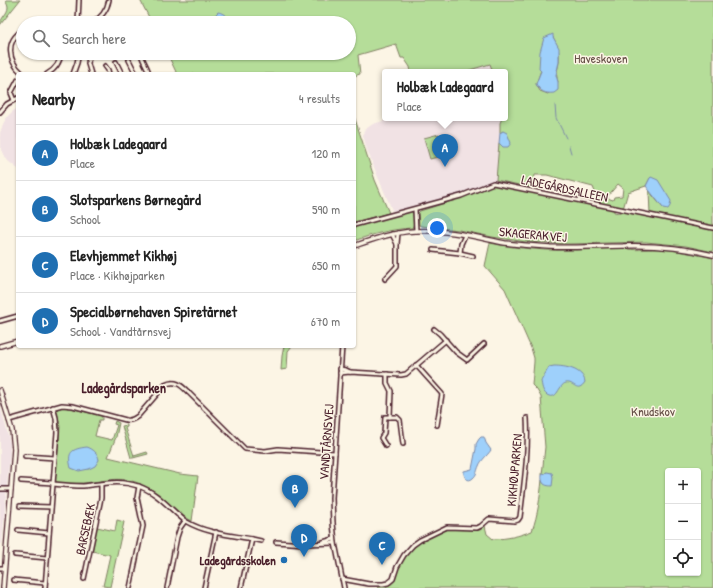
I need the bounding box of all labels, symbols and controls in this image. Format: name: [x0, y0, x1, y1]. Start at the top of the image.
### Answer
search box: [16, 16, 356, 60]
icon: search: [30, 27, 52, 49]
text: Search here: [62, 28, 126, 49]
park label: Haveskoven: [574, 49, 628, 67]
popup: [382, 69, 508, 121]
text: Holbæk Ladegaard: [397, 76, 493, 97]
text: Nearby: [32, 87, 75, 110]
text: 4 results: [299, 89, 340, 107]
text: Place: [397, 97, 422, 115]
text: Holbæk Ladegaard: [70, 133, 166, 154]
pin: A: [432, 134, 458, 167]
text: A: [42, 144, 48, 162]
text: 120 m: [312, 144, 340, 162]
text: Place: [70, 154, 95, 172]
street label: LADEGÅRDSALLEEN: [520, 170, 610, 206]
text: Slotsparkens Børnegård: [70, 189, 201, 210]
text: B: [42, 200, 48, 218]
text: 590 m: [312, 200, 340, 218]
text: School: [70, 210, 100, 228]
your location: [427, 218, 447, 238]
street label: SKAGERAKVEJ: [498, 222, 568, 246]
text: Elevhjemmet Kikhøj: [70, 245, 177, 266]
text: C: [41, 256, 49, 274]
text: 650 m: [312, 256, 340, 274]
text: Place · Kikhøjparken: [70, 266, 165, 284]
text: Specialbørnehaven Spiretårnet: [70, 301, 237, 322]
text: D: [42, 312, 48, 330]
text: 670 m: [311, 312, 340, 330]
text: School · Vandtårnsvej: [70, 322, 171, 340]
district label: Ladegårdsparken: [82, 378, 166, 399]
park label: Knudskov: [631, 402, 676, 420]
street label: VANDTÅRNSVEJ: [314, 403, 338, 480]
street label: KIKHØJPARKEN: [502, 433, 526, 507]
map controls: [665, 468, 701, 576]
button: +: [665, 468, 701, 504]
pin: B: [282, 475, 308, 508]
street label: BARSEBÆK: [71, 501, 99, 557]
button: −: [665, 504, 701, 540]
pin: D: [291, 524, 317, 557]
pin: C: [369, 532, 395, 565]
button: locate: [665, 540, 701, 576]
place label: Ladegårdsskolen: [200, 551, 276, 570]
marker: Ladegårdsskolen: [279, 555, 289, 565]

